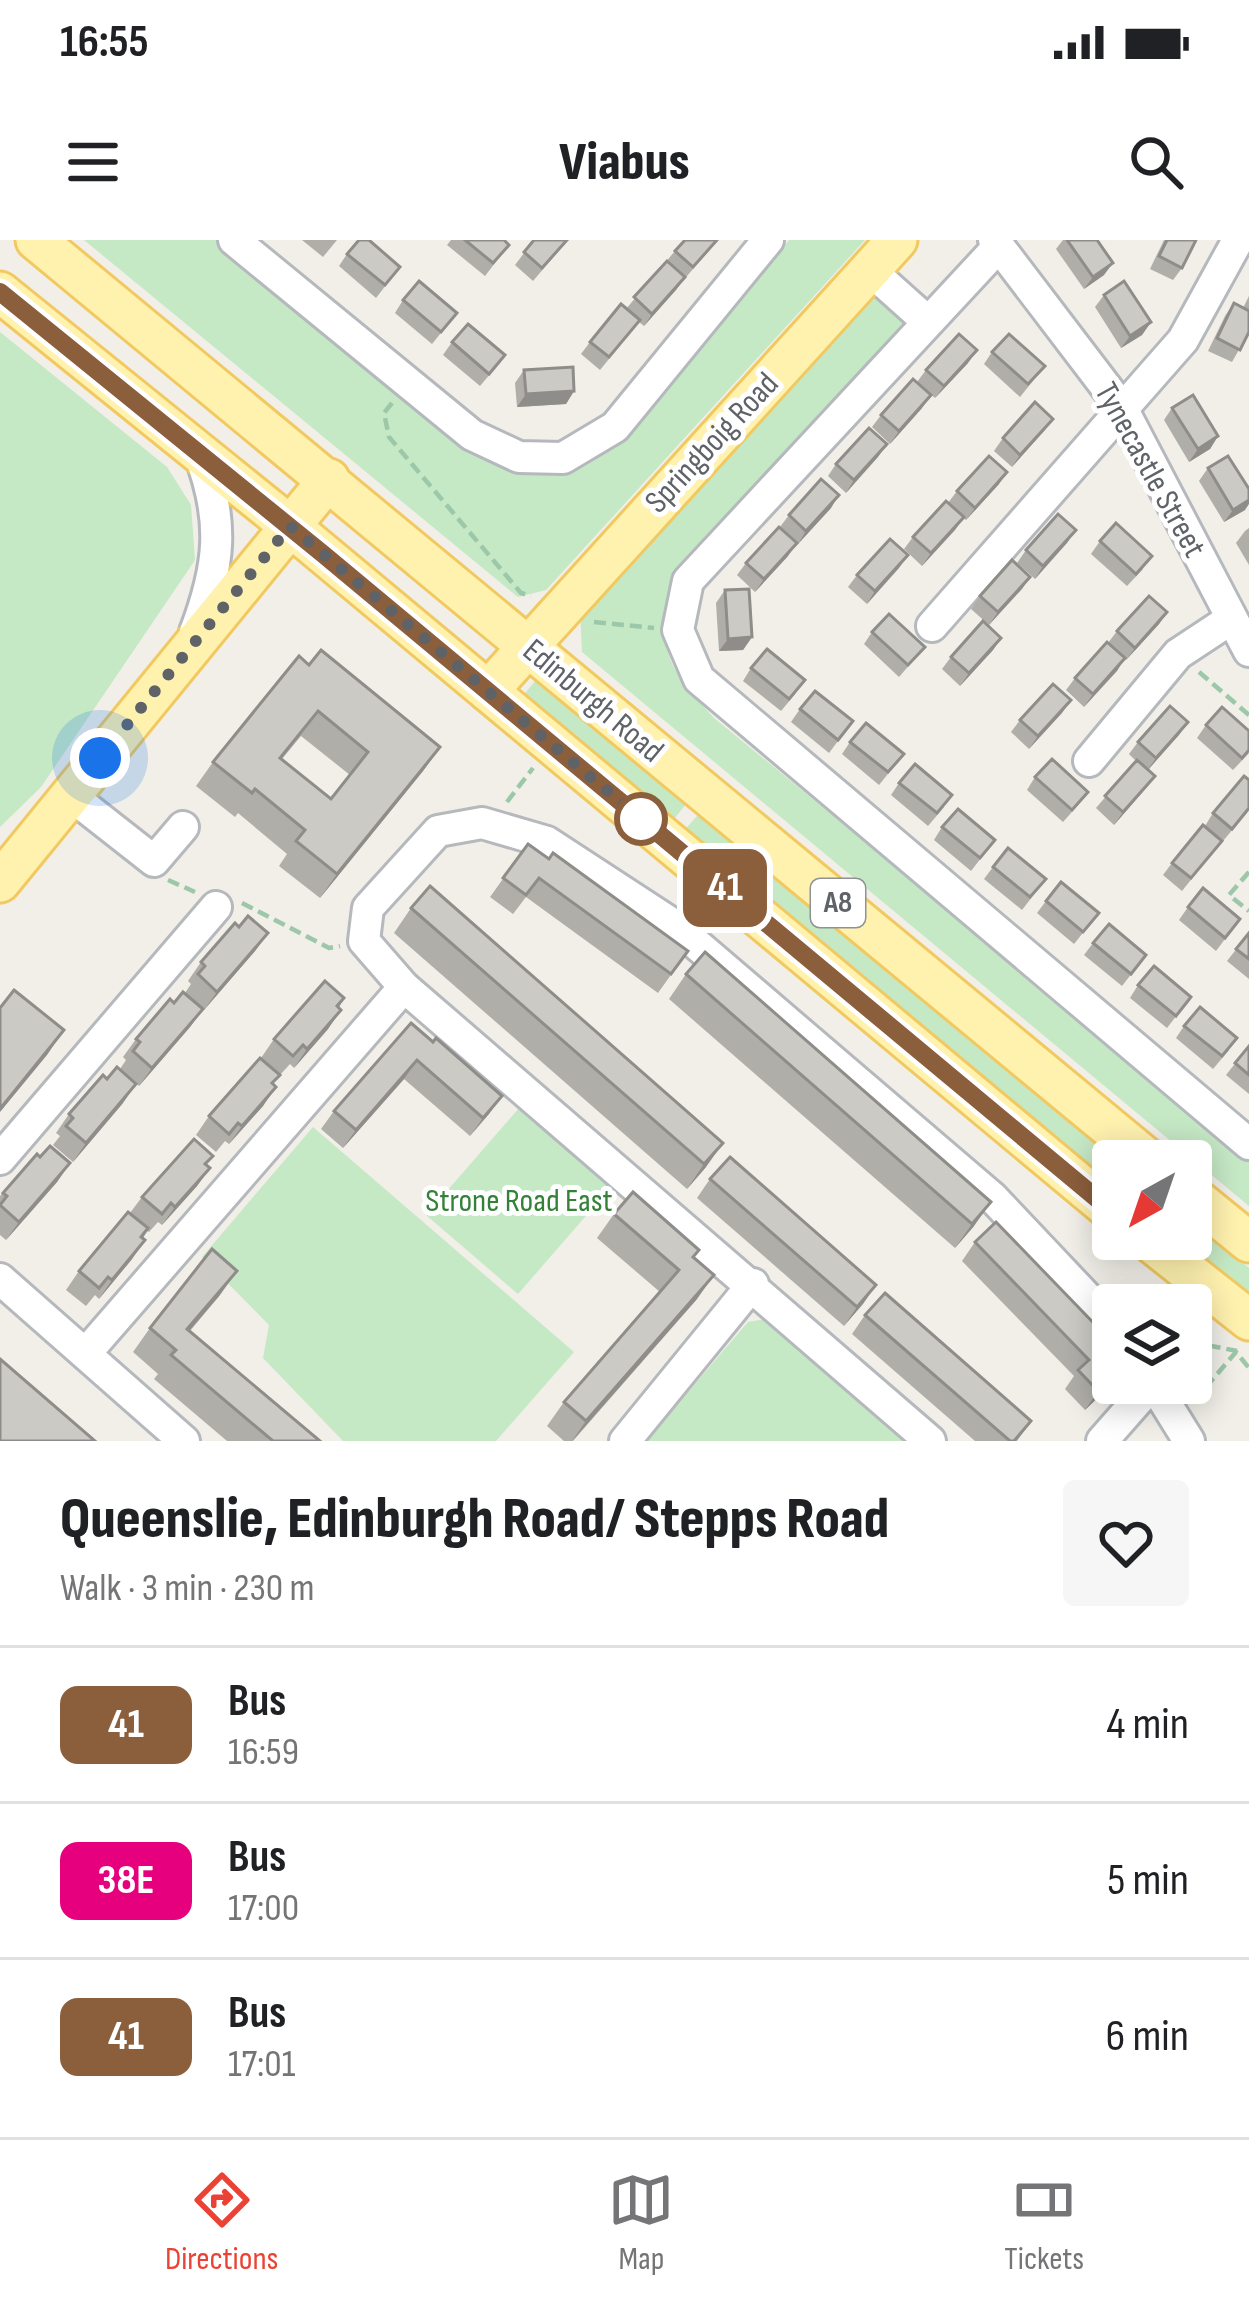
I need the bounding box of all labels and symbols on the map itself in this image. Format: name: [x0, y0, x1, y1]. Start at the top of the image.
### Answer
street label: Springboig Road: [637, 364, 787, 522]
street label: Tynecastle Street: [1086, 376, 1214, 564]
street label: Edinburgh Road: [515, 631, 671, 771]
your location: [70, 728, 130, 788]
unlabelled marker: [616, 794, 666, 844]
line badge: 41: [671, 849, 779, 927]
road number: A8: [811, 879, 865, 927]
north arrow: [1092, 1140, 1212, 1260]
park label: Strone Road East: [425, 1181, 613, 1221]

